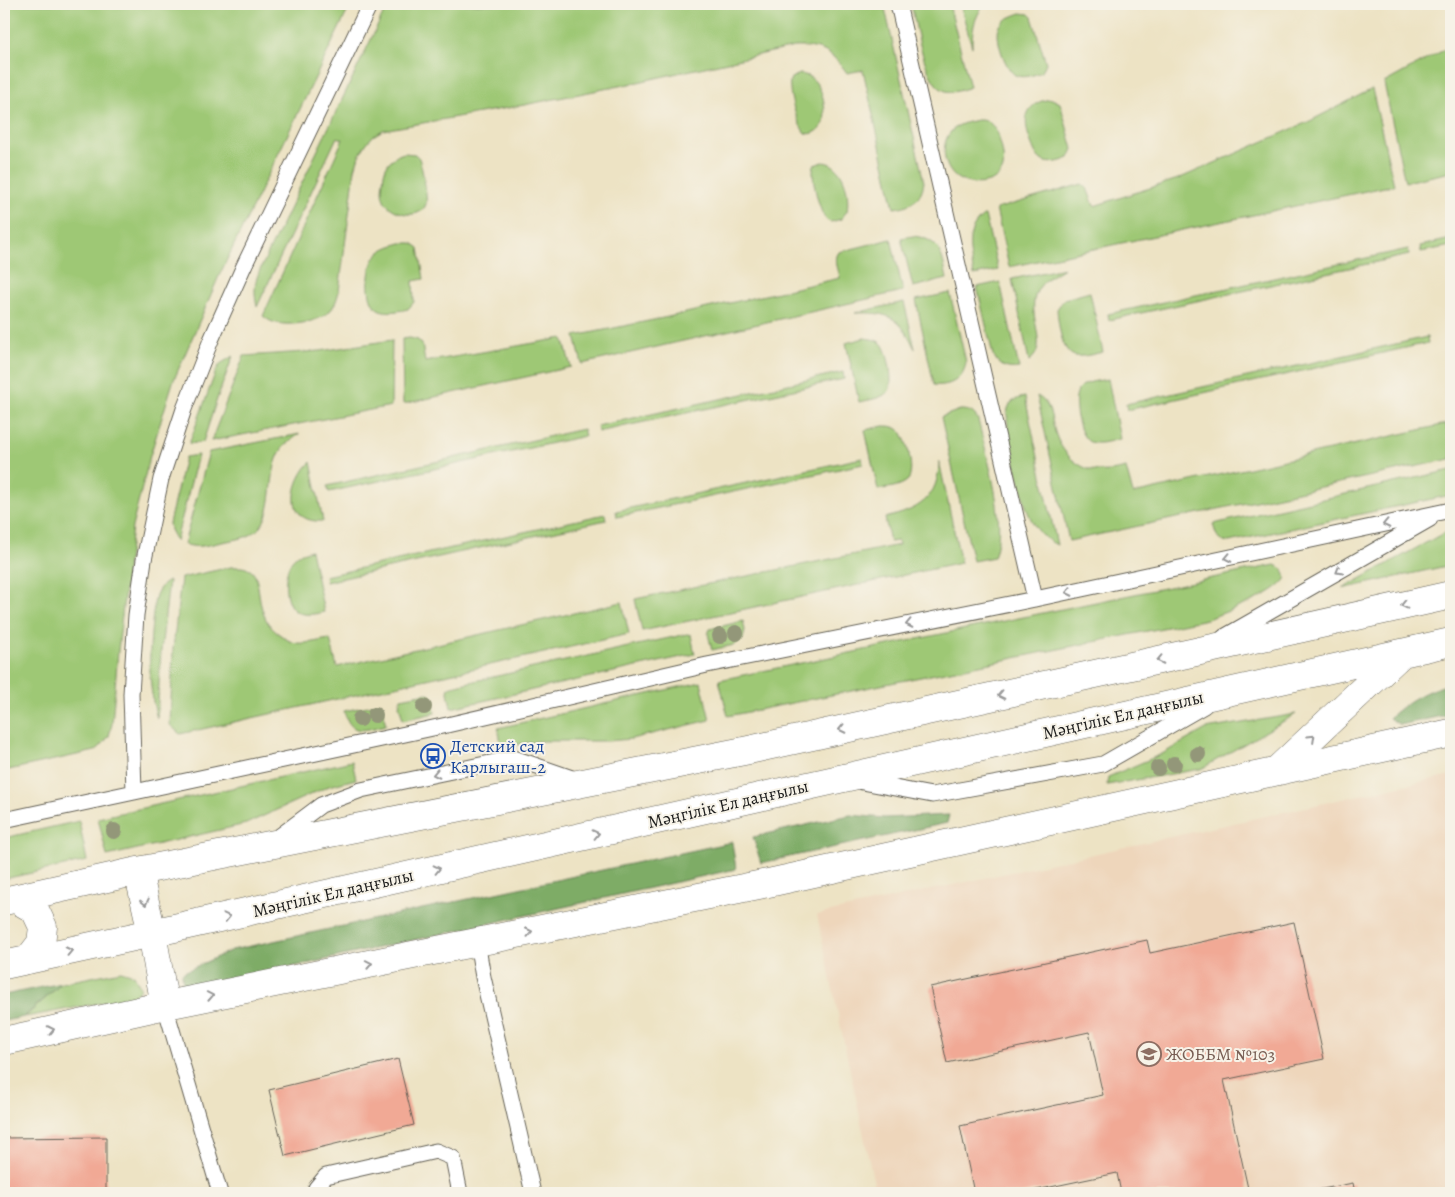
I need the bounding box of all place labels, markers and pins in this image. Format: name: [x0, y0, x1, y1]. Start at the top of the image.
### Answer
place label: Детский сад Карлыгаш-2: [450, 734, 546, 779]
bus stop icon: Детский сад Карлыгаш-2: [420, 743, 446, 769]
school or university icon: ЖОББМ №103: [1136, 1041, 1162, 1067]
place label: ЖОББМ №103: [1166, 1042, 1275, 1066]

